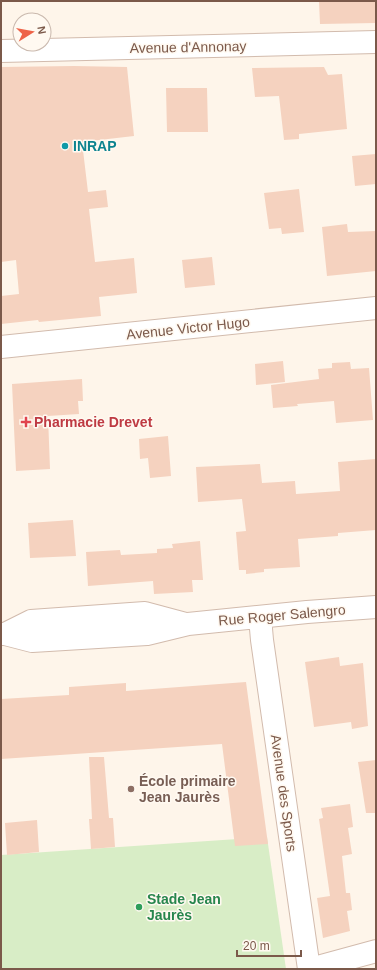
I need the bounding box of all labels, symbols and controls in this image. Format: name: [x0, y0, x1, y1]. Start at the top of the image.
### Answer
north arrow: [12, 12, 52, 52]
text: N: [35, 25, 48, 35]
street label: Avenue d'Annonay: [129, 38, 247, 56]
place label: INRAP: [73, 138, 117, 154]
marker: INRAP: [60, 141, 70, 151]
street label: Avenue Victor Hugo: [125, 314, 251, 342]
place label: Pharmacie Drevet: [34, 414, 153, 430]
marker: Pharmacie Drevet: [21, 417, 31, 427]
street label: Rue Roger Salengro: [218, 601, 346, 629]
street label: Avenue des Sports: [268, 733, 300, 853]
place label: École primaire Jean Jaurès: [139, 773, 236, 805]
marker: École primaire Jean Jaurès: [126, 784, 136, 794]
place label: Stade Jean Jaurès: [147, 891, 221, 923]
marker: Stade Jean Jaurès: [134, 902, 144, 912]
scale bar: [237, 932, 301, 958]
text: 20 m: [243, 939, 270, 953]

